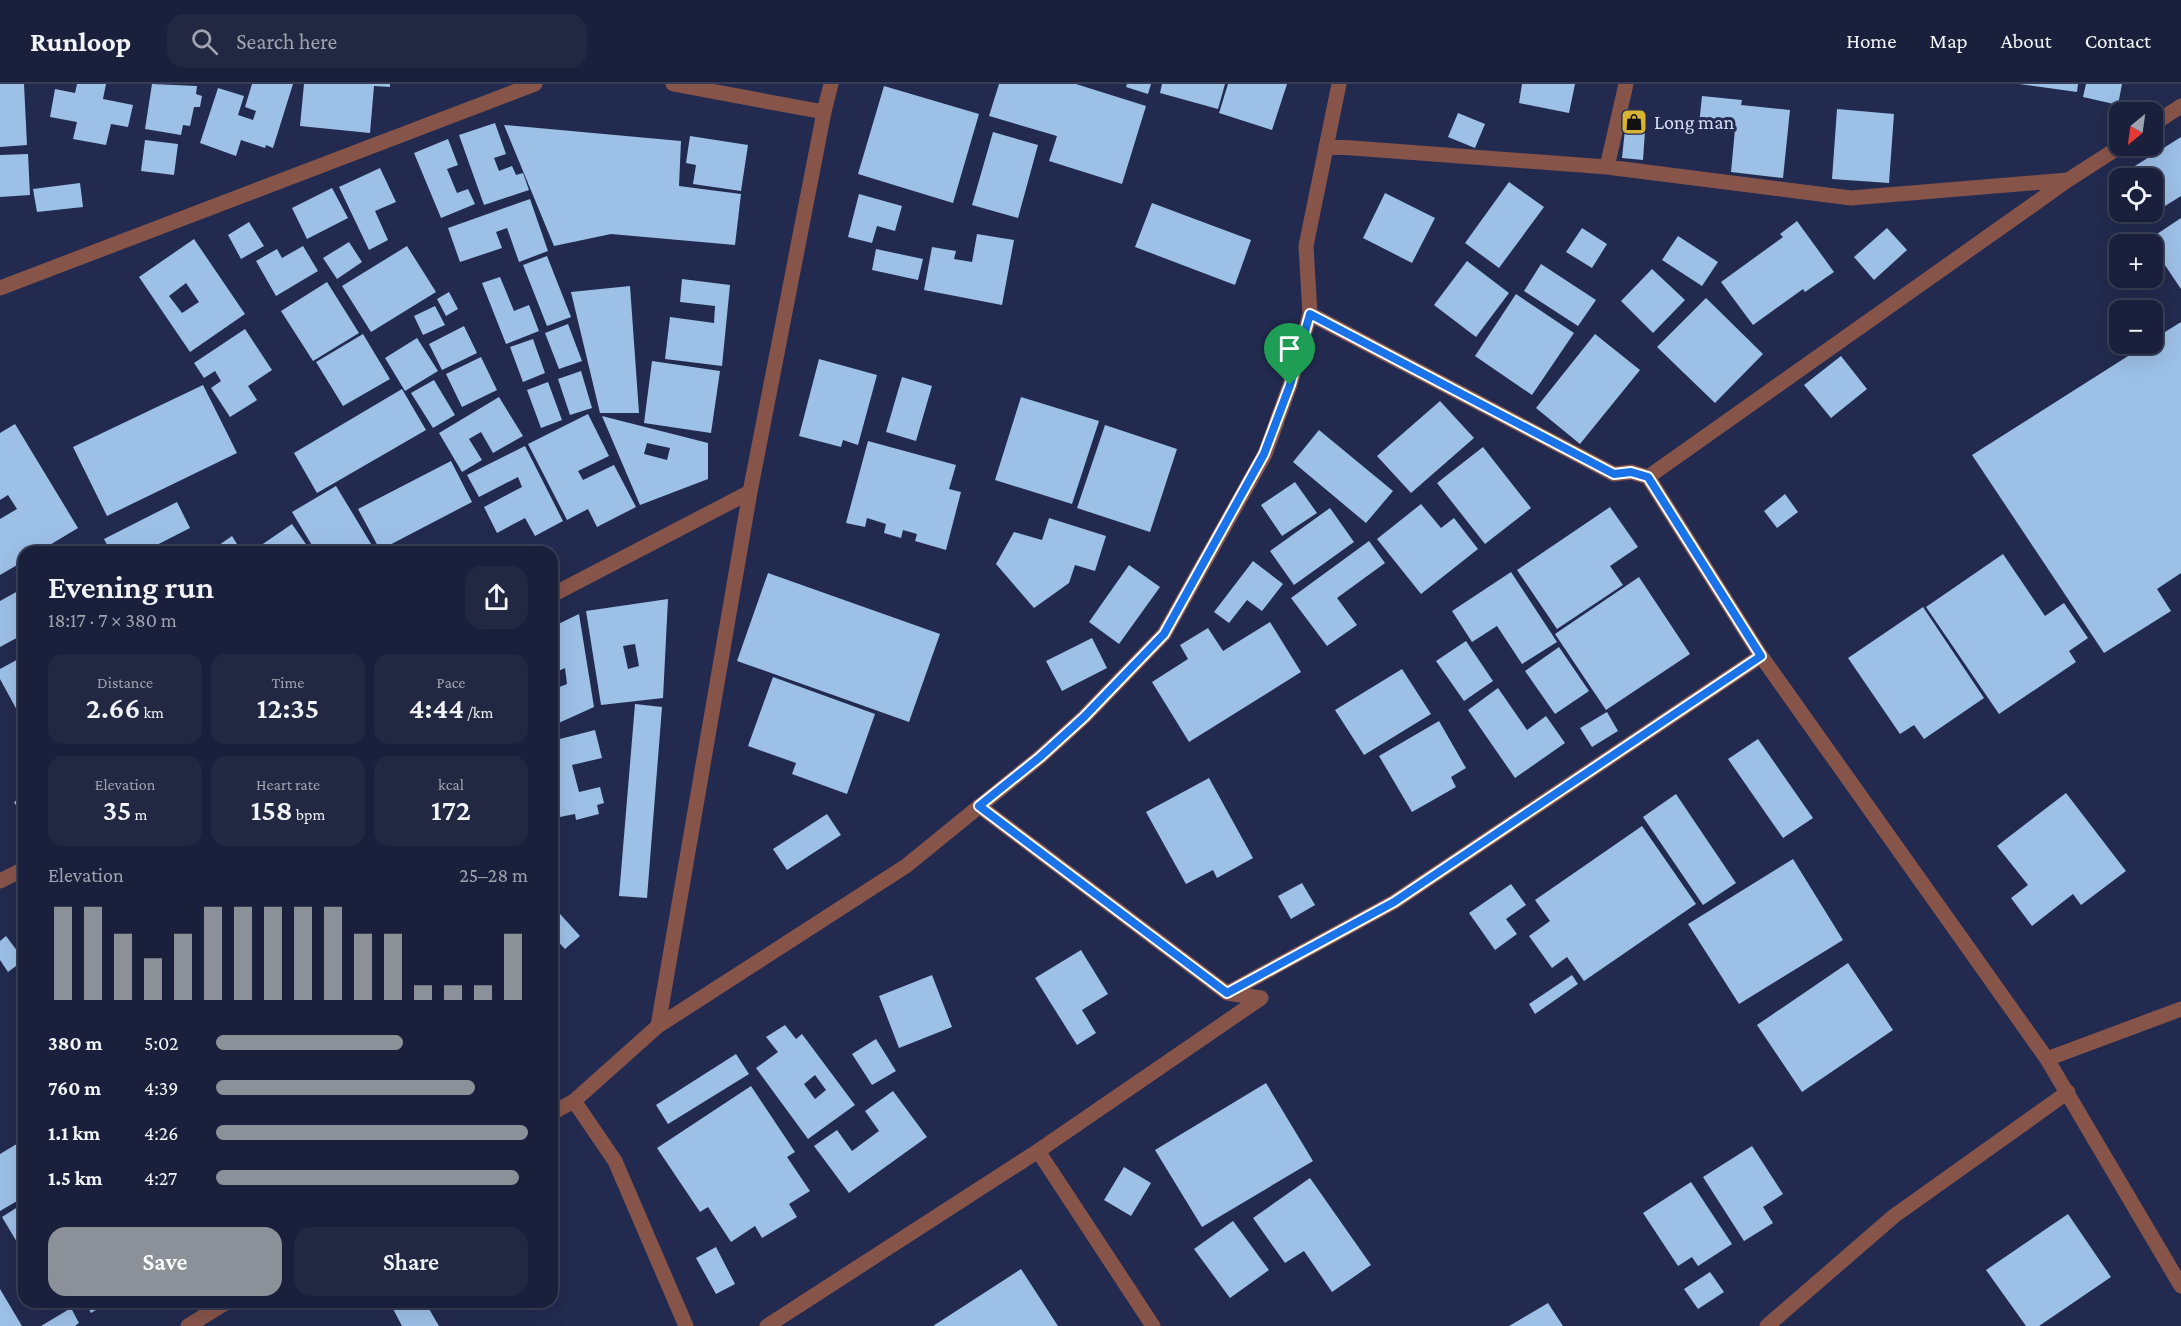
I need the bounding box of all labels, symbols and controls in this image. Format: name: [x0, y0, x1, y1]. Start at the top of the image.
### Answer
search box: [167, 14, 587, 68]
icon: search: [188, 25, 221, 58]
text: Runloop: [30, 26, 131, 57]
text: Search here: [236, 29, 337, 54]
text: Home: [1846, 29, 1896, 53]
text: Map: [1929, 29, 1968, 53]
text: About: [2001, 29, 2052, 53]
text: Contact: [2085, 29, 2151, 53]
north arrow: [2109, 102, 2163, 156]
map controls: [2109, 102, 2163, 354]
shop icon: Long man: [1619, 107, 1649, 137]
place label: Long man: [1654, 111, 1734, 134]
button: locate: [2109, 168, 2163, 222]
button: +: [2109, 234, 2163, 288]
button: −: [2109, 300, 2163, 354]
pin: [1264, 323, 1315, 385]
icon: arrive: [1273, 332, 1306, 365]
button: share: [465, 566, 528, 629]
text: Evening run: [48, 568, 214, 605]
text: 18:17 · 7 × 380 m: [48, 609, 177, 631]
text: Distance: [97, 674, 153, 691]
text: Time: [272, 674, 304, 691]
text: Pace: [437, 674, 465, 691]
text: 2.66: [86, 691, 140, 724]
text: 12:35: [257, 691, 319, 724]
text: 4:44: [409, 691, 464, 724]
text: km: [140, 704, 164, 721]
text: /km: [464, 704, 493, 721]
text: Elevation: [95, 776, 155, 793]
text: Heart rate: [256, 776, 320, 793]
text: kcal: [438, 776, 464, 793]
text: 35: [103, 793, 132, 826]
text: 158: [251, 793, 293, 826]
text: 172: [431, 793, 471, 826]
text: m: [132, 806, 147, 823]
text: bpm: [293, 806, 325, 823]
text: Elevation: [48, 864, 124, 886]
text: 25–28 m: [459, 864, 528, 886]
text: 380 m: [48, 1032, 102, 1054]
text: 5:02: [144, 1032, 179, 1054]
text: 760 m: [48, 1077, 101, 1099]
text: 4:39: [144, 1077, 178, 1099]
text: 1.1 km: [48, 1122, 100, 1144]
text: 4:26: [144, 1122, 178, 1144]
text: 1.5 km: [48, 1167, 103, 1189]
text: 4:27: [144, 1167, 177, 1189]
button: Save: [48, 1227, 282, 1296]
button: Share: [294, 1227, 528, 1296]

